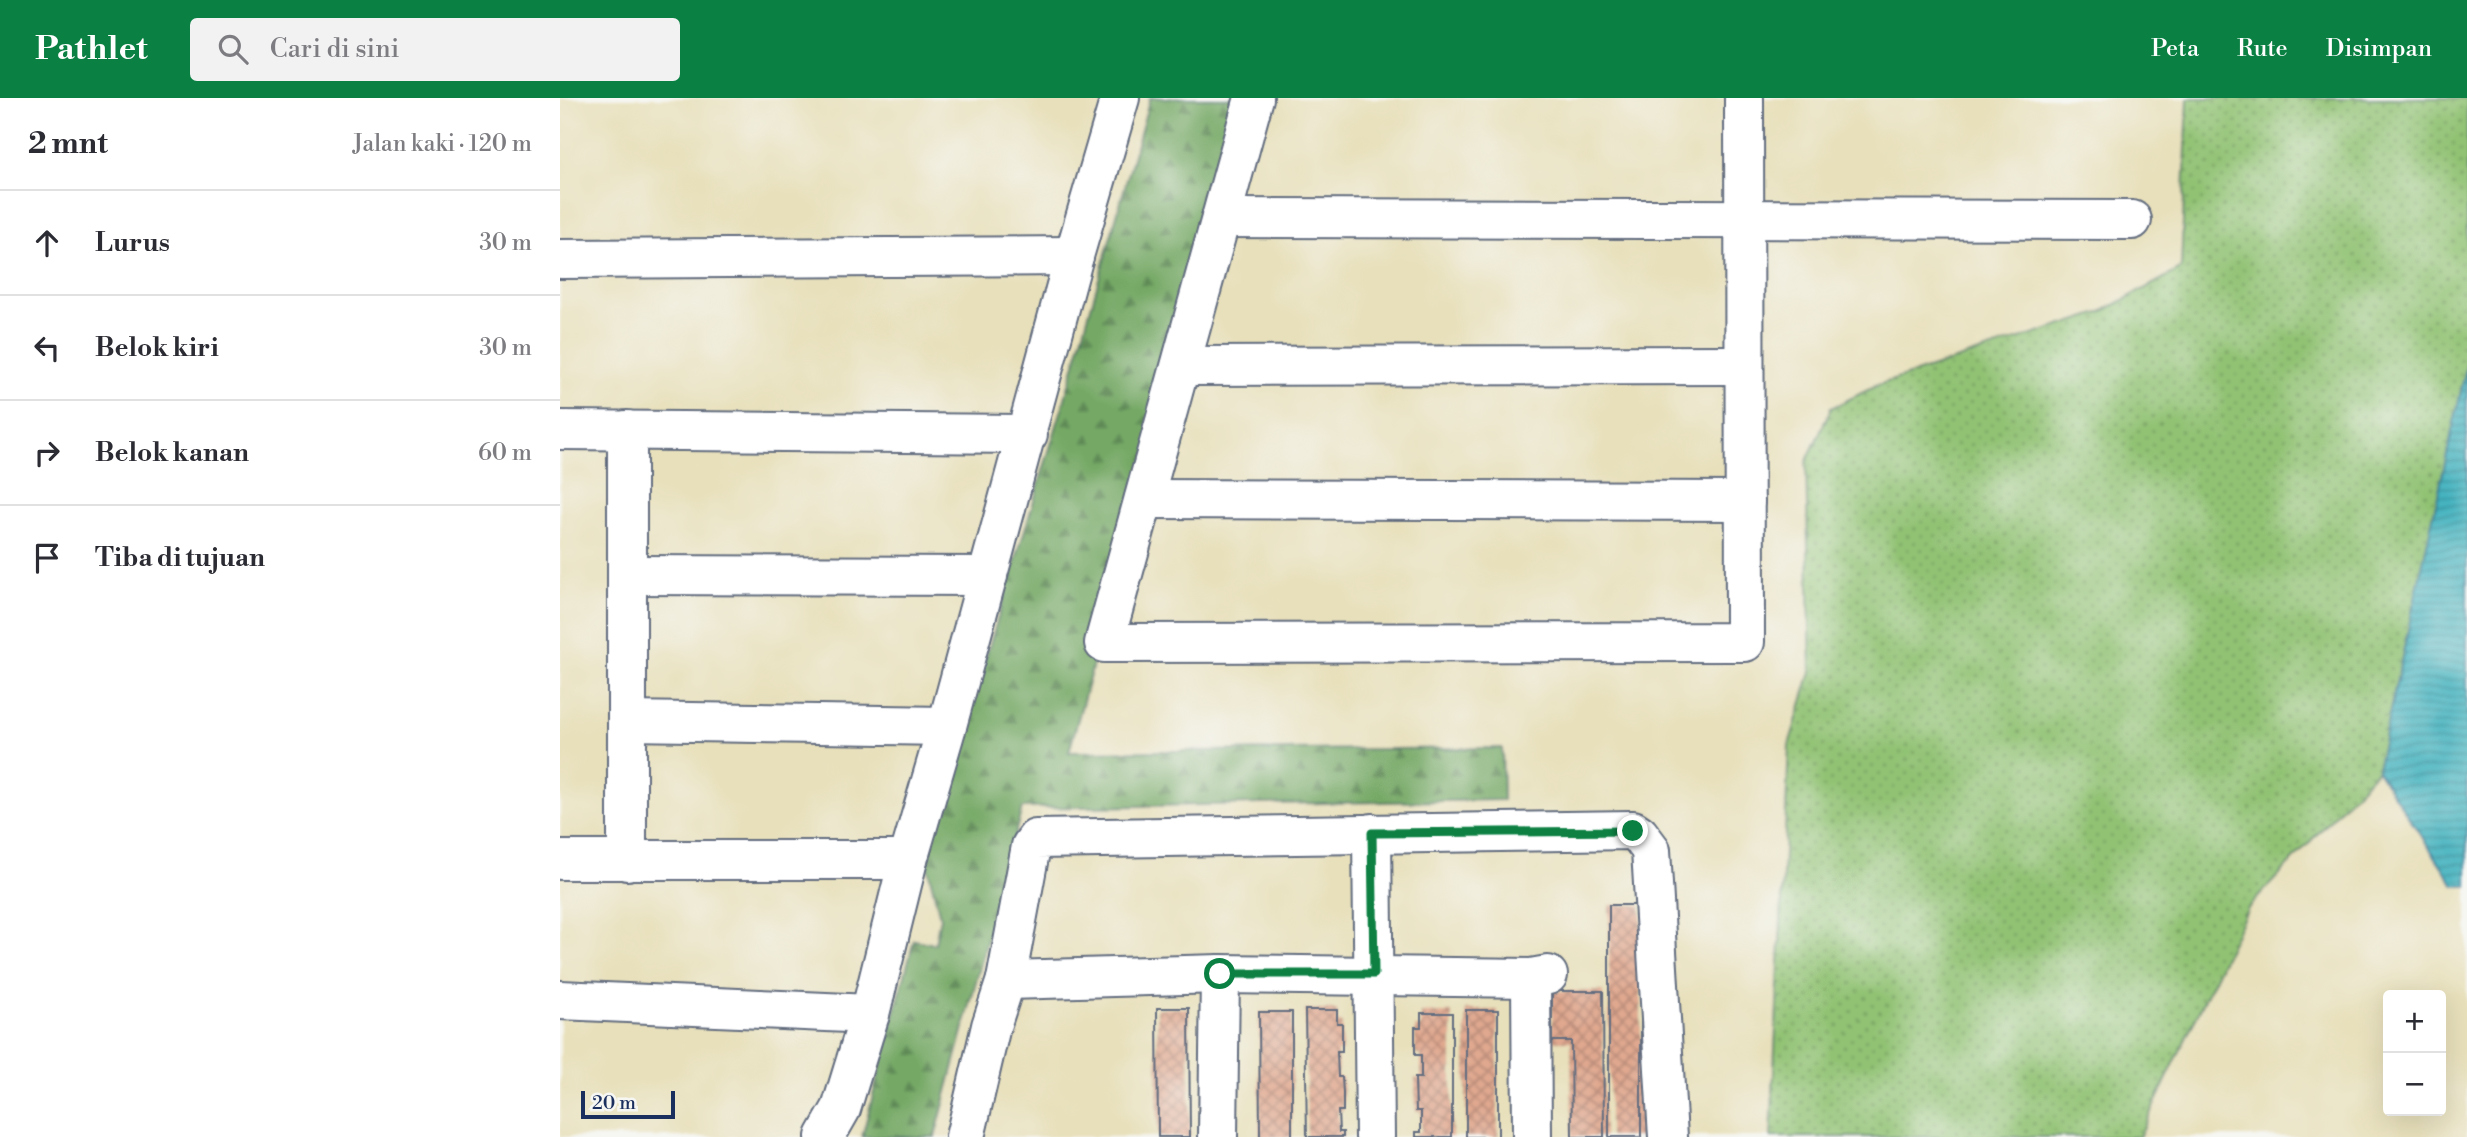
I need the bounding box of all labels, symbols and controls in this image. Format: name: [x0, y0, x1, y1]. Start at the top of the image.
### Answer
search box: [190, 18, 680, 81]
text: Pathlet: [35, 29, 148, 70]
icon: search: [214, 30, 252, 68]
text: Cari di sini: [270, 33, 399, 65]
text: Peta: [2151, 34, 2199, 64]
text: Rute: [2237, 34, 2288, 64]
text: Disimpan: [2326, 34, 2432, 64]
text: 2 mnt: [28, 125, 108, 163]
text: Jalan kaki · 120 m: [353, 130, 532, 158]
icon: ahead: [28, 224, 66, 262]
text: Lurus: [95, 227, 170, 259]
text: 30 m: [479, 229, 532, 257]
icon: left: [28, 329, 66, 367]
text: Belok kiri: [95, 332, 219, 364]
text: 30 m: [479, 334, 532, 362]
icon: right: [28, 434, 66, 472]
text: Belok kanan: [95, 437, 249, 469]
text: 60 m: [478, 439, 532, 467]
icon: arrive: [28, 539, 66, 577]
text: Tiba di tujuan: [95, 542, 265, 574]
route end: [1617, 815, 1648, 846]
route start: [1204, 958, 1235, 989]
map controls: [2383, 990, 2446, 1116]
button: +: [2383, 990, 2446, 1053]
button: −: [2383, 1053, 2446, 1116]
scale bar: [581, 1088, 676, 1120]
text: 20 m: [592, 1091, 636, 1115]

